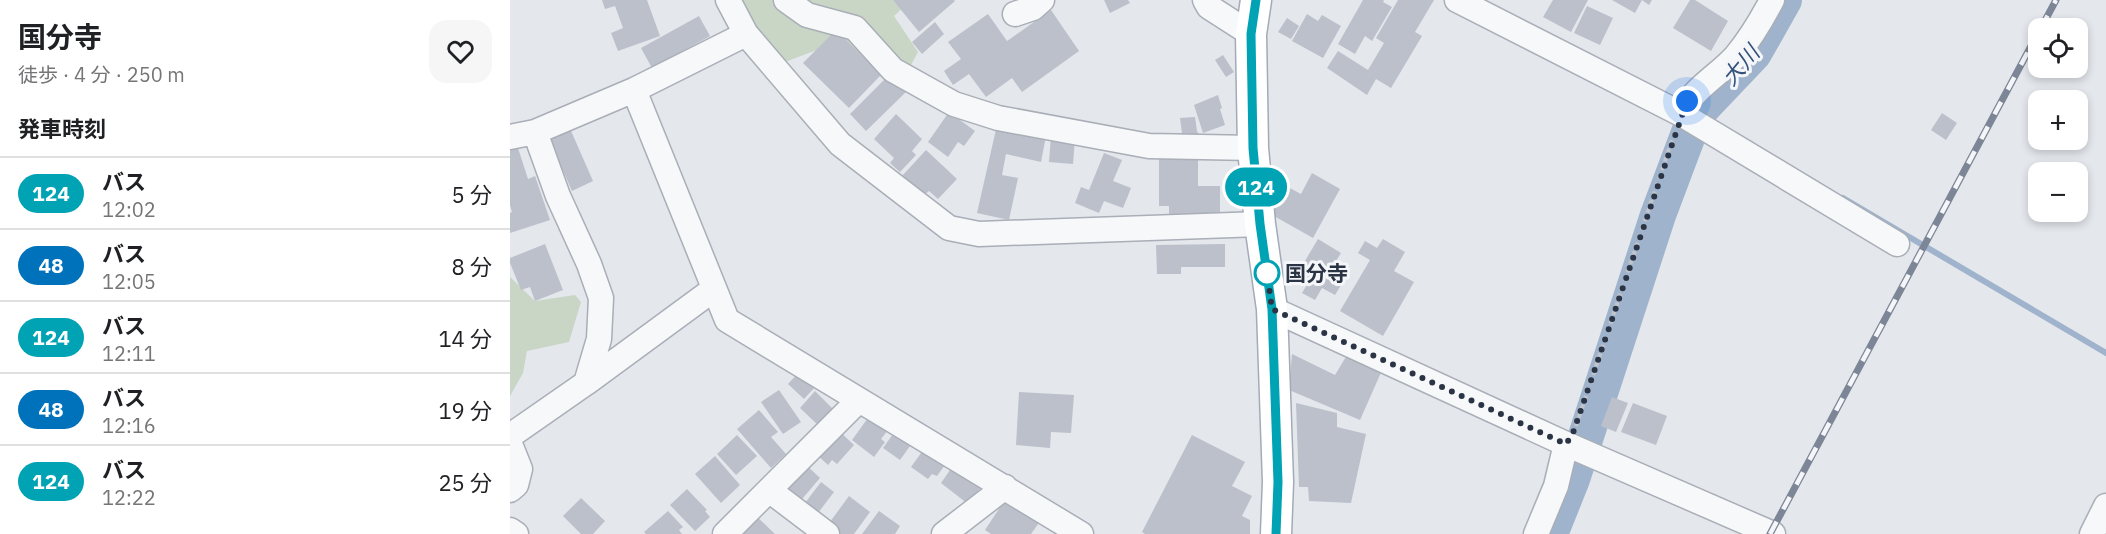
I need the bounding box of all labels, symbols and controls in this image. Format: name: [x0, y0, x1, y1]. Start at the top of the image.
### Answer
text: 国分寺: [18, 18, 102, 55]
map controls: [2028, 18, 2088, 222]
button: locate: [2028, 18, 2088, 78]
button: heart: [429, 20, 492, 83]
water label: 大川: [1715, 37, 1767, 91]
text: 徒歩 · 4 分 · 250 m: [18, 61, 185, 88]
your location: [1672, 86, 1702, 116]
button: +: [2028, 90, 2088, 150]
text: 発車時刻: [18, 114, 106, 143]
button: −: [2028, 162, 2088, 222]
text: バス: [102, 167, 146, 196]
line badge: 124: [1222, 168, 1290, 207]
text: 124: [1237, 173, 1275, 201]
text: 124: [32, 179, 70, 207]
text: 5 分: [452, 180, 492, 209]
text: 12:02: [102, 196, 156, 223]
text: バス: [102, 239, 146, 268]
text: 48: [38, 251, 64, 279]
text: 8 分: [452, 252, 492, 281]
place label: 国分寺: [1285, 259, 1348, 287]
marker: 国分寺: [1254, 260, 1280, 286]
text: 12:05: [102, 268, 156, 295]
text: バス: [102, 311, 146, 340]
text: 124: [32, 323, 70, 351]
text: 14 分: [438, 324, 492, 353]
text: 12:11: [102, 340, 156, 367]
text: バス: [102, 383, 146, 412]
text: 48: [38, 395, 64, 423]
text: 19 分: [438, 396, 492, 425]
text: 12:16: [102, 412, 156, 439]
text: バス: [102, 455, 146, 484]
text: 124: [32, 467, 70, 495]
text: 25 分: [438, 468, 492, 497]
text: 12:22: [102, 484, 156, 511]

